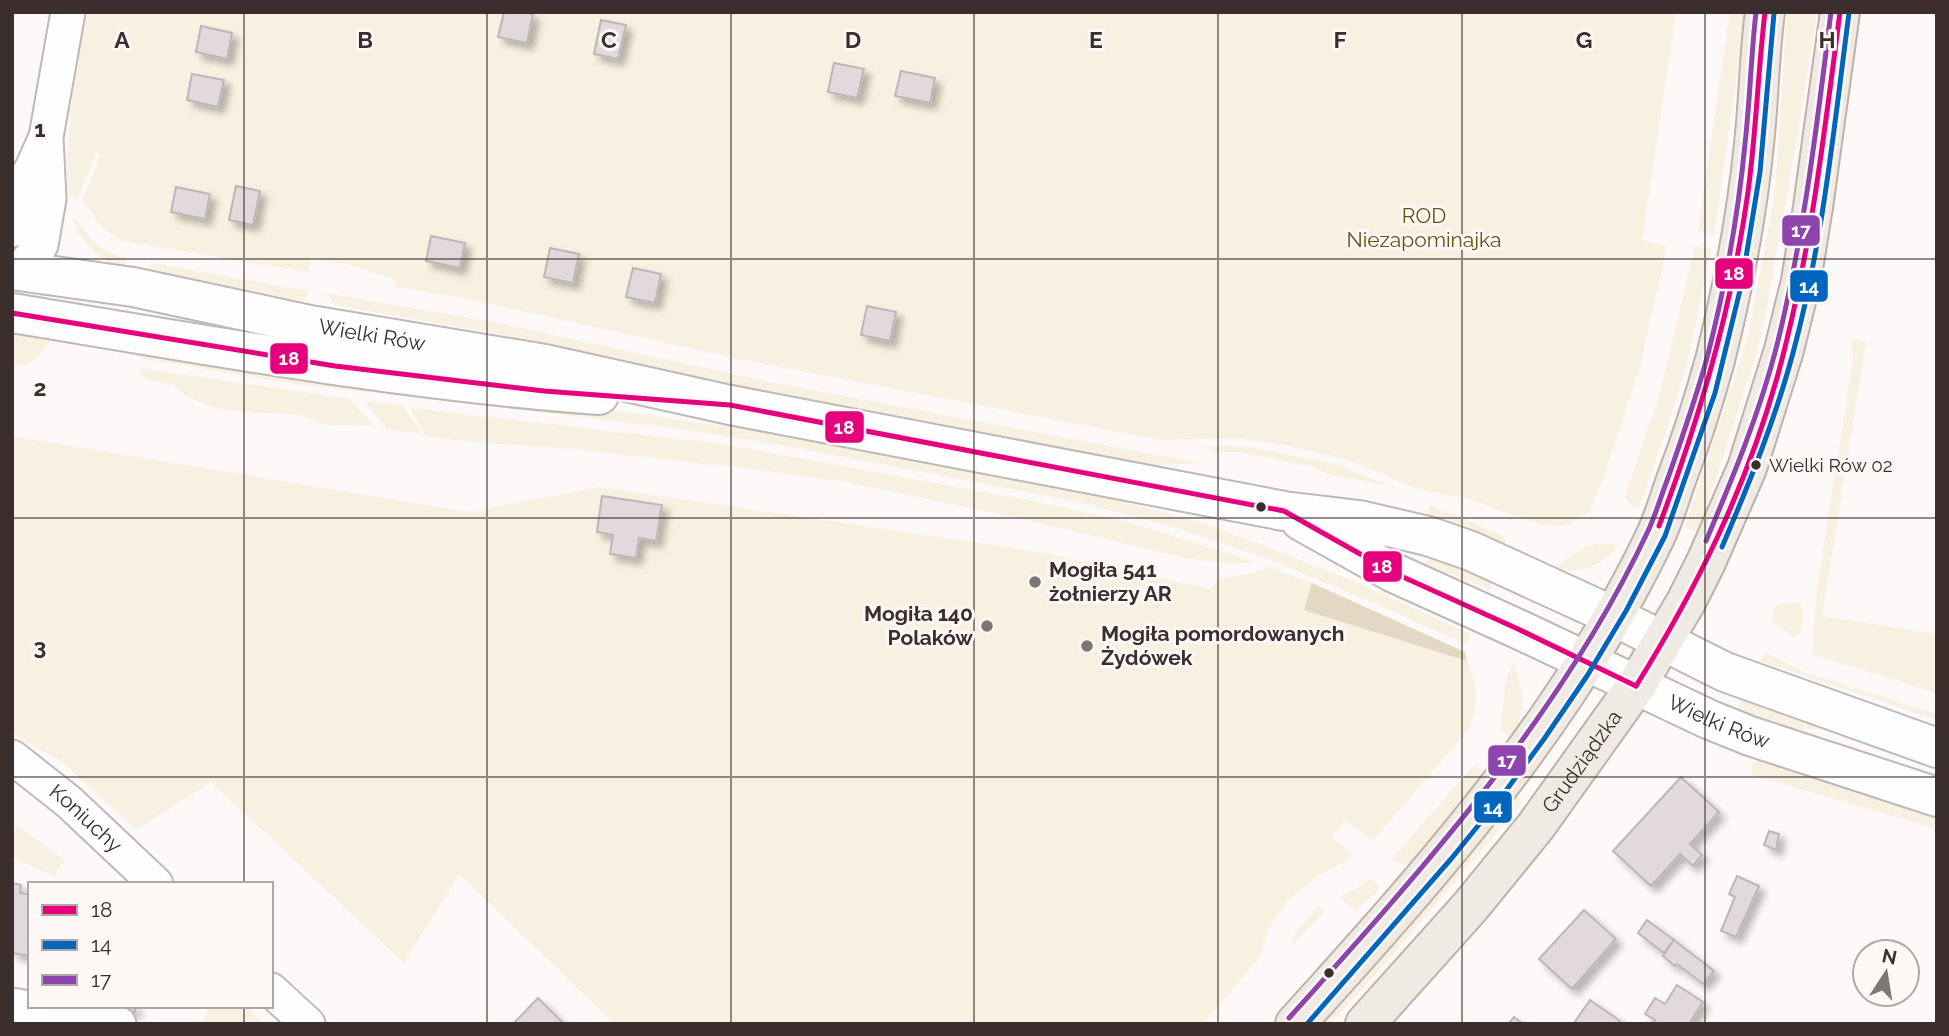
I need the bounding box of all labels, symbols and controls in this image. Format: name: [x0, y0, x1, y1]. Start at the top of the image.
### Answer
text: A: [114, 26, 130, 53]
text: B: [357, 26, 373, 53]
text: C: [601, 26, 617, 53]
text: D: [845, 26, 861, 53]
text: E: [1089, 26, 1103, 53]
text: F: [1333, 26, 1347, 53]
text: G: [1576, 26, 1592, 53]
text: H: [1818, 26, 1836, 53]
text: 1: [34, 115, 46, 142]
park label: ROD Niezapominajka: [1346, 203, 1502, 252]
line badge: 17: [1781, 214, 1821, 247]
text: 17: [1791, 219, 1811, 241]
line badge: 18: [1714, 257, 1754, 290]
text: 18: [1724, 262, 1744, 284]
line badge: 14: [1789, 269, 1829, 303]
text: 14: [1799, 275, 1819, 297]
street label: Wielki Rów: [317, 314, 427, 356]
line badge: 18: [269, 342, 309, 375]
text: 18: [279, 347, 299, 369]
text: 2: [34, 374, 46, 401]
line badge: 18: [824, 410, 865, 444]
text: 18: [834, 416, 854, 438]
place label: Wielki Rów 02: [1769, 454, 1893, 476]
marker: Wielki Rów 02: [1749, 458, 1763, 472]
unlabelled marker: [1254, 500, 1268, 514]
line badge: 18: [1362, 550, 1403, 583]
text: 18: [1372, 555, 1392, 577]
place label: Mogiła 541 żołnierzy AR: [1049, 557, 1172, 606]
marker: Mogiła 541 żołnierzy AR: [1027, 574, 1043, 590]
place label: Mogiła 140 Polaków: [864, 601, 973, 650]
marker: Mogiła 140 Polaków: [979, 618, 995, 634]
place label: Mogiła pomordowanych Żydówek: [1101, 621, 1345, 670]
text: 3: [34, 633, 46, 660]
marker: Mogiła pomordowanych Żydówek: [1079, 638, 1095, 654]
street label: Wielki Rów: [1664, 689, 1773, 754]
street label: Grudziądzka: [1537, 705, 1627, 817]
line badge: 17: [1487, 744, 1527, 777]
text: 17: [1497, 749, 1517, 771]
street label: Koniuchy: [45, 779, 128, 857]
line badge: 14: [1473, 790, 1513, 824]
text: 14: [1483, 796, 1503, 818]
legend: [28, 882, 273, 1008]
text: 18: [91, 897, 112, 922]
text: 14: [91, 932, 111, 957]
north arrow: [1851, 938, 1921, 1008]
text: N: [1880, 944, 1899, 969]
unlabelled marker: [1322, 966, 1336, 980]
text: 17: [91, 967, 112, 992]

